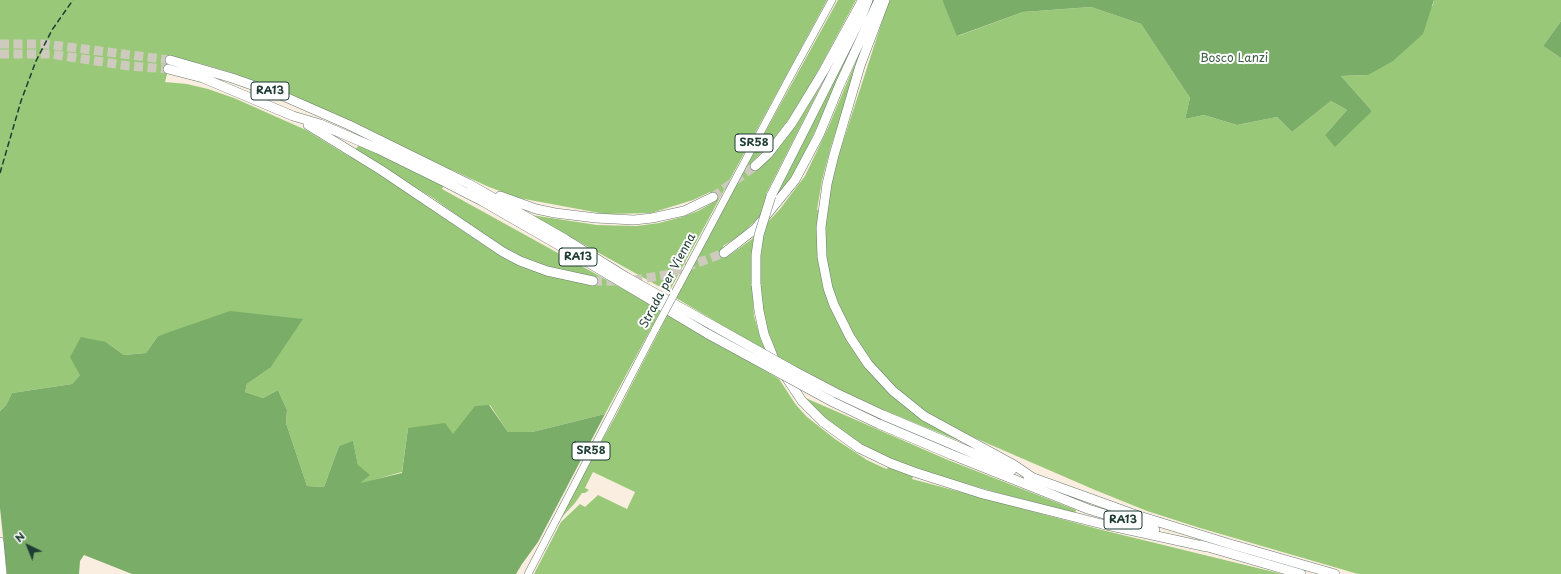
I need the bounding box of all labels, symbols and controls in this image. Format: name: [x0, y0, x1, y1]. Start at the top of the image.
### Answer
park label: Bosco Lanzi: [1200, 52, 1268, 66]
road number: RA13: [251, 82, 289, 100]
road number: SR58: [735, 134, 773, 152]
street label: Strada per Vienna: [637, 231, 699, 331]
road number: RA13: [559, 248, 597, 266]
road number: SR58: [572, 442, 610, 460]
road number: RA13: [1104, 511, 1142, 529]
north arrow: [8, 526, 48, 566]
text: N: [10, 528, 28, 546]

